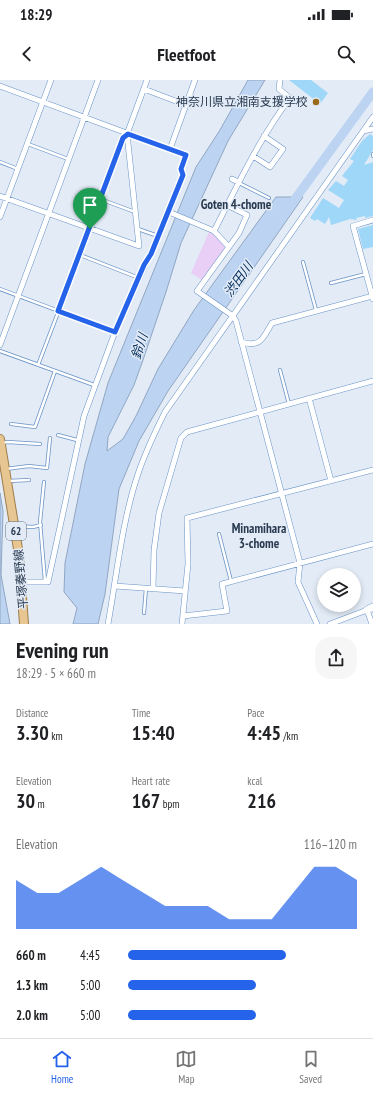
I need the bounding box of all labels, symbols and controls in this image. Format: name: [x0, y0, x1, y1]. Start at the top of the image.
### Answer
text: 18:29: [20, 5, 52, 24]
icon: back: [16, 43, 38, 65]
text: Fleetfoot: [157, 43, 216, 66]
icon: search: [335, 43, 357, 65]
place label: 神奈川県立湘南支援学校: [176, 94, 308, 109]
marker: 神奈川県立湘南支援学校: [311, 97, 321, 107]
pin: [73, 188, 107, 229]
icon: arrive: [79, 194, 101, 216]
district label: Goten 4-chome: [201, 196, 272, 213]
water label: 渋田川: [220, 257, 258, 300]
water label: 鈴川: [127, 329, 152, 361]
district label: Minamihara 3-chome: [232, 520, 286, 552]
road number: 62: [6, 522, 26, 540]
street label: 平塚秦野線: [10, 548, 31, 610]
map controls: [317, 568, 361, 612]
button: layers: [317, 568, 361, 612]
text: Evening run: [16, 636, 109, 664]
button: share: [315, 637, 357, 679]
text: 18:29 · 5 × 660 m: [16, 665, 96, 682]
text: Distance: [16, 706, 48, 720]
text: Time: [132, 706, 151, 720]
text: Pace: [247, 706, 265, 720]
text: 3.30: [16, 720, 49, 746]
text: 15:40: [132, 720, 175, 746]
text: 4:45: [247, 720, 281, 746]
text: km: [49, 729, 63, 743]
text: /km: [281, 729, 298, 743]
text: Elevation: [16, 774, 51, 788]
text: Heart rate: [132, 774, 170, 788]
text: kcal: [247, 774, 262, 788]
text: 30: [16, 788, 35, 814]
text: 167: [132, 788, 160, 814]
text: 216: [247, 788, 276, 814]
text: m: [35, 797, 45, 811]
text: bpm: [160, 797, 179, 811]
text: Elevation: [16, 836, 58, 853]
text: 116–120 m: [304, 836, 357, 853]
text: 660 m: [16, 947, 46, 964]
text: 4:45: [80, 947, 100, 964]
text: 1.3 km: [16, 977, 48, 994]
text: 5:00: [80, 977, 100, 994]
text: 2.0 km: [16, 1007, 48, 1024]
text: 5:00: [80, 1007, 100, 1024]
tab: Home: [51, 1048, 73, 1086]
tab: Map: [175, 1048, 197, 1086]
tab: Saved: [299, 1048, 322, 1086]

